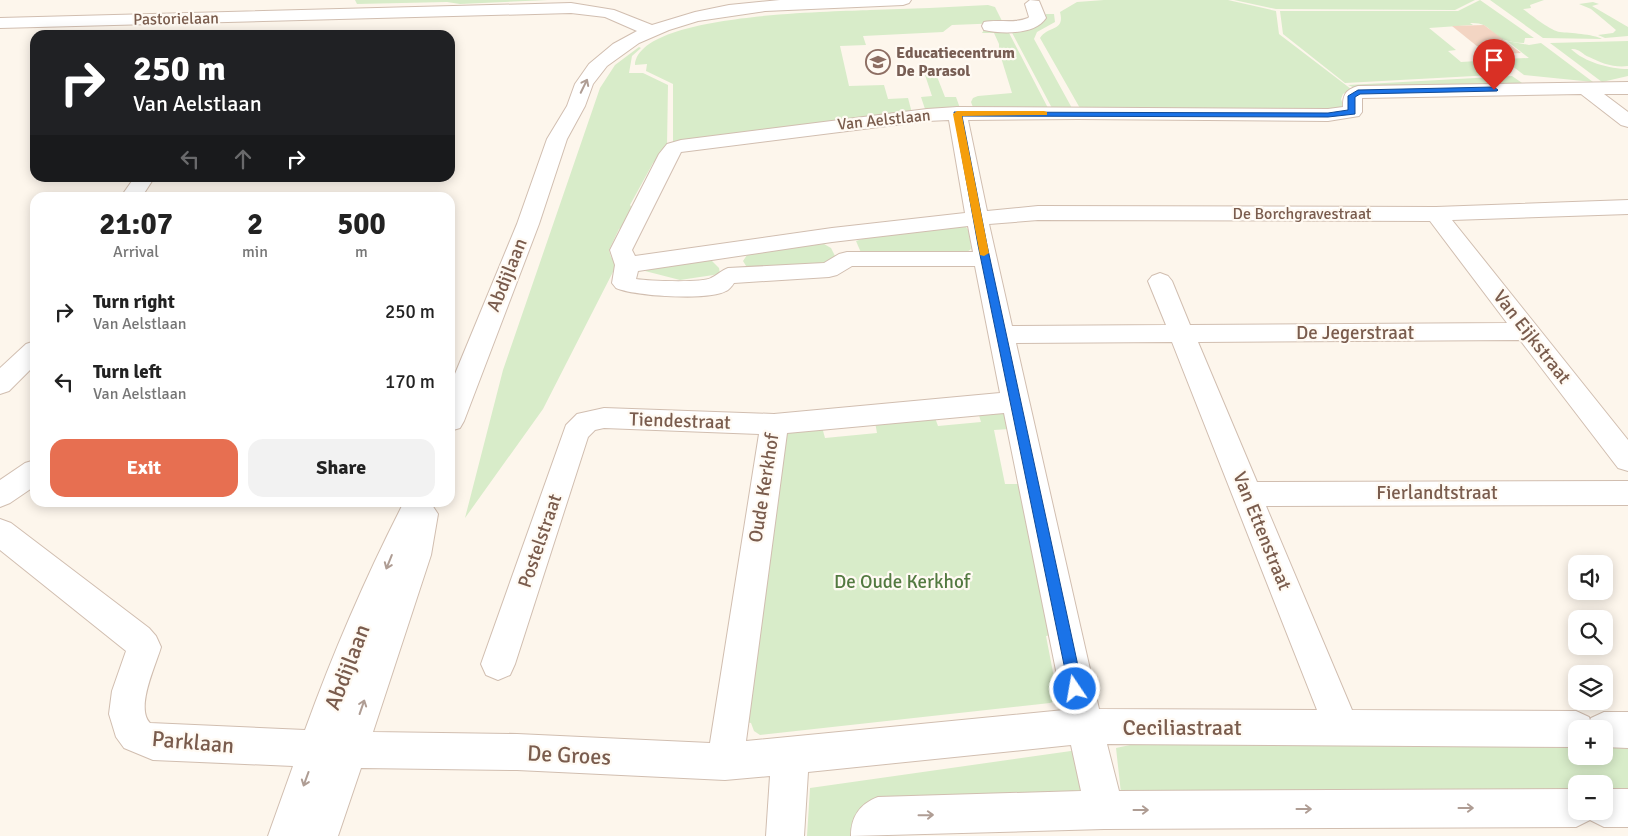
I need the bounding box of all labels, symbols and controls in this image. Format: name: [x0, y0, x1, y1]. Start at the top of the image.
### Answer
street label: Pastorielaan: [133, 8, 219, 30]
pin: [1473, 39, 1515, 90]
place label: Educatiecentrum De Parasol: [896, 43, 1015, 81]
icon: arrive: [1480, 46, 1508, 74]
text: 250 m: [133, 47, 226, 90]
school or university icon: Educatiecentrum De Parasol: [865, 49, 891, 75]
icon: right: [50, 50, 115, 115]
one-way arrow: [580, 79, 590, 94]
text: Van Aelstlaan: [133, 90, 262, 117]
street label: Van Aelstlaan: [836, 105, 932, 135]
icon: left: [176, 145, 204, 173]
icon: ahead: [229, 145, 257, 173]
icon: right: [282, 145, 310, 173]
street label: De Borchgravestraat: [1233, 204, 1372, 224]
text: 21:07: [99, 206, 173, 243]
text: 2: [247, 206, 263, 243]
text: 500: [337, 206, 386, 243]
street label: Abdijlaan: [481, 235, 533, 315]
text: Arrival: [113, 242, 159, 262]
text: min: [242, 242, 268, 262]
text: m: [355, 242, 368, 262]
street label: Van Eijkstraat: [1488, 285, 1576, 389]
text: Turn right: [93, 290, 175, 314]
icon: right: [50, 298, 78, 326]
text: 250 m: [385, 300, 435, 324]
text: Van Aelstlaan: [93, 314, 187, 334]
street label: De Jegerstraat: [1296, 321, 1414, 345]
text: Turn left: [93, 360, 162, 384]
icon: left: [50, 368, 78, 396]
text: 170 m: [385, 370, 435, 394]
text: Van Aelstlaan: [93, 384, 187, 404]
street label: Tiendestraat: [629, 407, 731, 435]
street label: Oude Kerkhof: [744, 430, 785, 544]
button: Exit: [50, 439, 238, 497]
button: Share: [248, 439, 435, 497]
street label: Van Ettenstraat: [1227, 468, 1297, 594]
street label: Fierlandtstraat: [1376, 481, 1498, 505]
street label: Postelstraat: [513, 491, 567, 591]
one-way arrow: [384, 554, 394, 569]
map controls: [1568, 555, 1613, 820]
button: sound: [1568, 555, 1613, 600]
park label: De Oude Kerkhof: [834, 570, 972, 594]
button: search: [1568, 610, 1613, 655]
street label: Abdijlaan: [318, 620, 376, 714]
position arrow: [1048, 662, 1100, 714]
button: layers: [1568, 665, 1613, 710]
one-way arrow: [358, 699, 367, 715]
street label: Ceciliastraat: [1122, 714, 1242, 741]
button: +: [1568, 720, 1613, 765]
street label: Parklaan: [151, 725, 235, 759]
street label: De Groes: [526, 739, 612, 771]
one-way arrow: [301, 771, 310, 786]
button: −: [1568, 775, 1613, 820]
one-way arrow: [1458, 803, 1474, 813]
one-way arrow: [1296, 804, 1312, 814]
one-way arrow: [1133, 805, 1149, 815]
one-way arrow: [918, 810, 934, 819]

